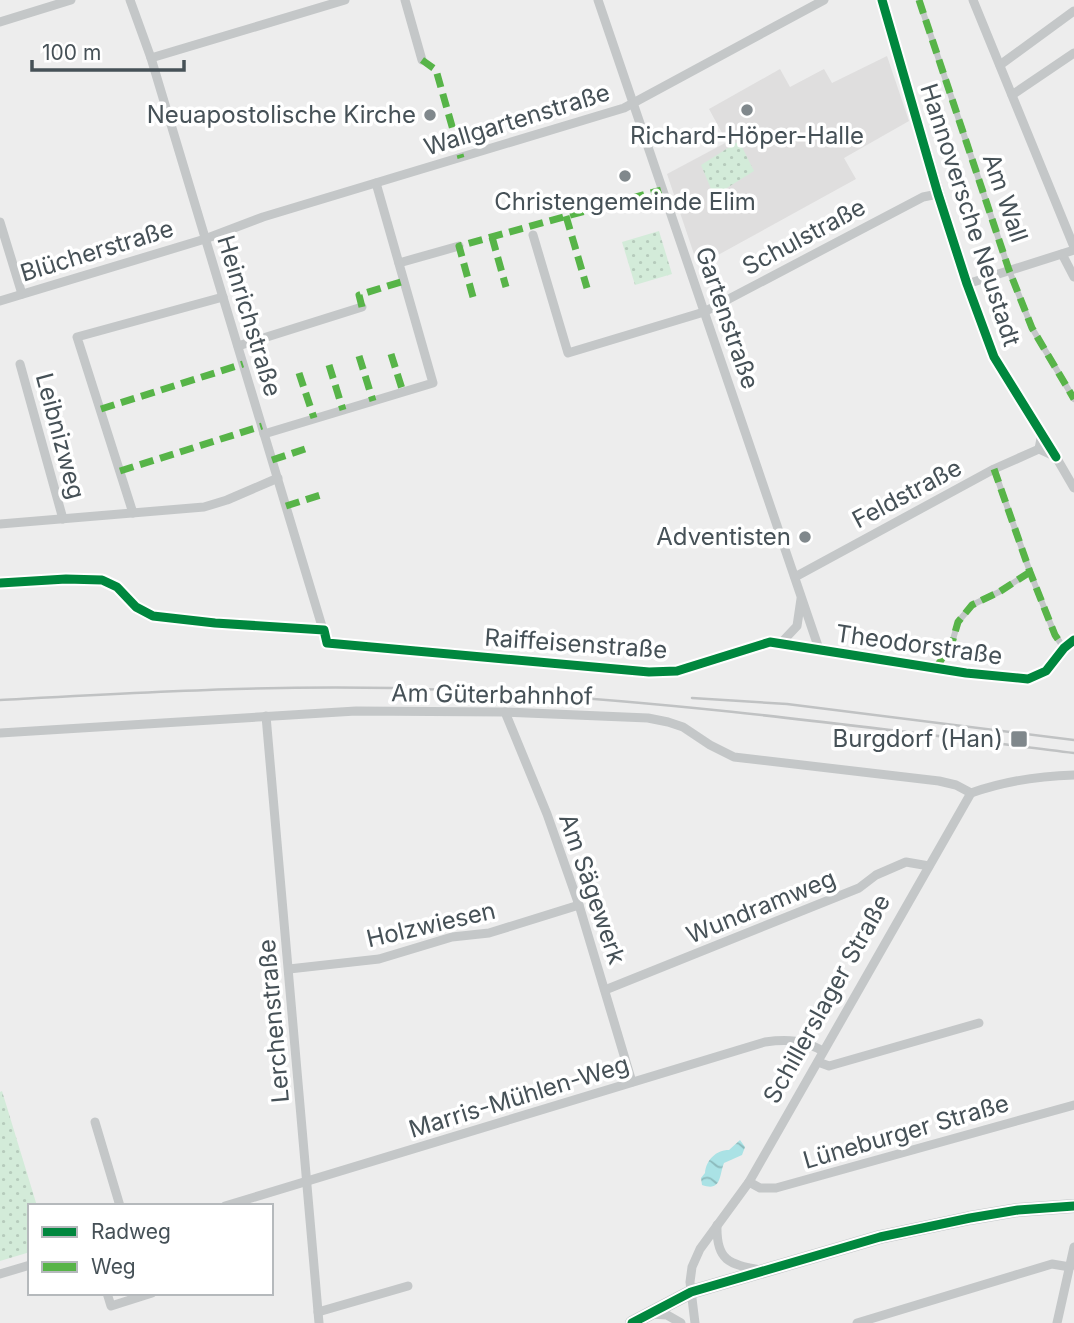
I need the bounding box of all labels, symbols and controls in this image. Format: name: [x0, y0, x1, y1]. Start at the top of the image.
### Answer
scale bar: [32, 28, 184, 72]
text: 100 m: [42, 40, 101, 65]
street label: Wallgartenstraße: [420, 77, 613, 162]
street label: Hannoversche Neustadt: [914, 80, 1027, 350]
place label: Neuapostolische Kirche: [147, 100, 416, 129]
marker: Richard-Höper-Halle: [739, 102, 755, 118]
marker: Neuapostolische Kirche: [422, 107, 438, 123]
place label: Richard-Höper-Halle: [630, 121, 864, 150]
street label: Am Wall: [977, 150, 1034, 246]
marker: Christengemeinde Elim: [617, 168, 633, 184]
place label: Christengemeinde Elim: [494, 187, 756, 216]
street label: Schulstraße: [737, 192, 870, 281]
street label: Blücherstraße: [17, 213, 177, 288]
street label: Heinrichstraße: [211, 232, 288, 400]
street label: Gartenstraße: [690, 243, 765, 393]
street label: Leibnizweg: [30, 370, 91, 502]
street label: Feldstraße: [847, 453, 966, 534]
place label: Adventisten: [656, 522, 791, 551]
marker: Adventisten: [797, 529, 813, 545]
street label: Theodorstraße: [834, 618, 1004, 671]
street label: Raiffeisenstraße: [484, 623, 668, 664]
street label: Am Güterbahnhof: [391, 678, 593, 711]
place label: Burgdorf (Han): [833, 724, 1003, 753]
marker: Burgdorf (Han): [1009, 729, 1029, 749]
street label: Am Sägewerk: [553, 810, 632, 968]
street label: Wundramweg: [682, 863, 840, 950]
street label: Schillerslager Straße: [757, 889, 896, 1108]
street label: Holzwiesen: [364, 896, 498, 953]
street label: Lerchenstraße: [252, 938, 295, 1104]
street label: Marris-Mühlen-Weg: [405, 1049, 632, 1144]
street label: Lüneburger Straße: [800, 1088, 1012, 1175]
legend: [28, 1204, 273, 1295]
text: Radweg: [91, 1219, 171, 1244]
text: Weg: [91, 1254, 136, 1279]

